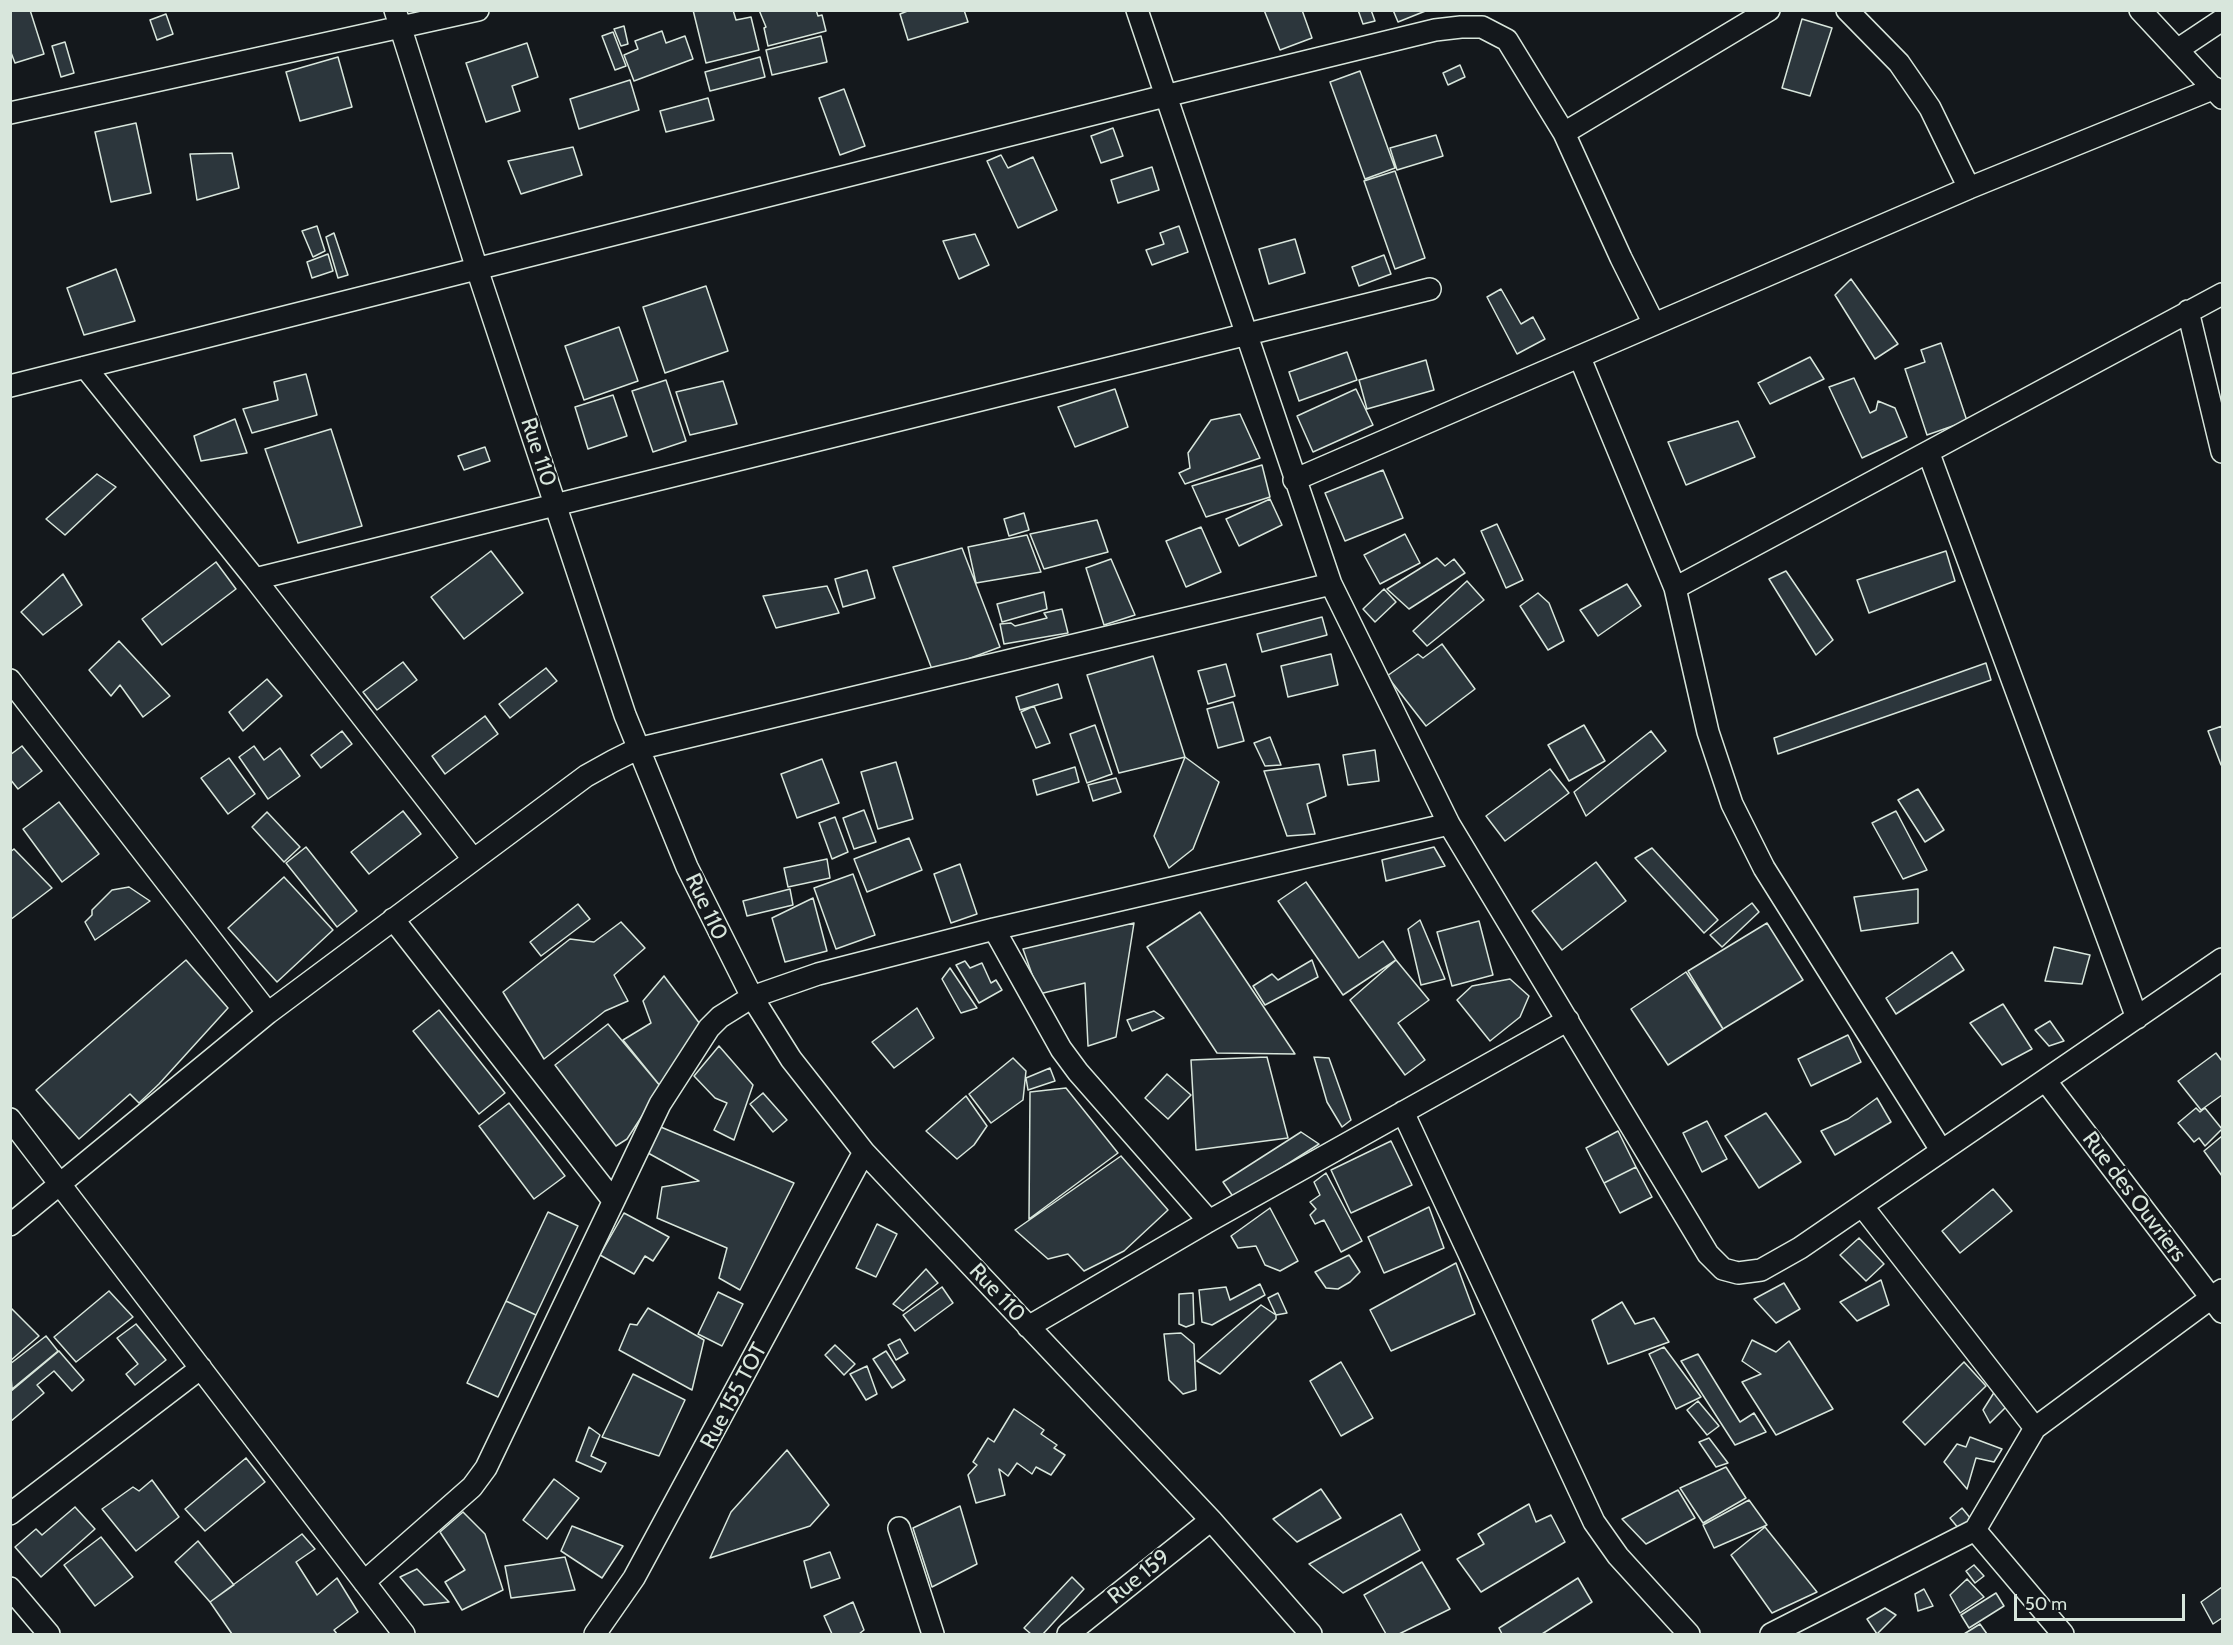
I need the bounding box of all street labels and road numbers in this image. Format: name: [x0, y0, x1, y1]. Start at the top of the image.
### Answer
street label: Rue 110: [515, 414, 561, 490]
street label: Rue 110: [679, 869, 733, 945]
street label: Rue des Ouvriers: [2076, 1127, 2192, 1267]
street label: Rue 110: [963, 1258, 1031, 1328]
street label: Rue 155 TOT: [695, 1339, 773, 1453]
street label: Rue 159: [1103, 1544, 1175, 1610]

